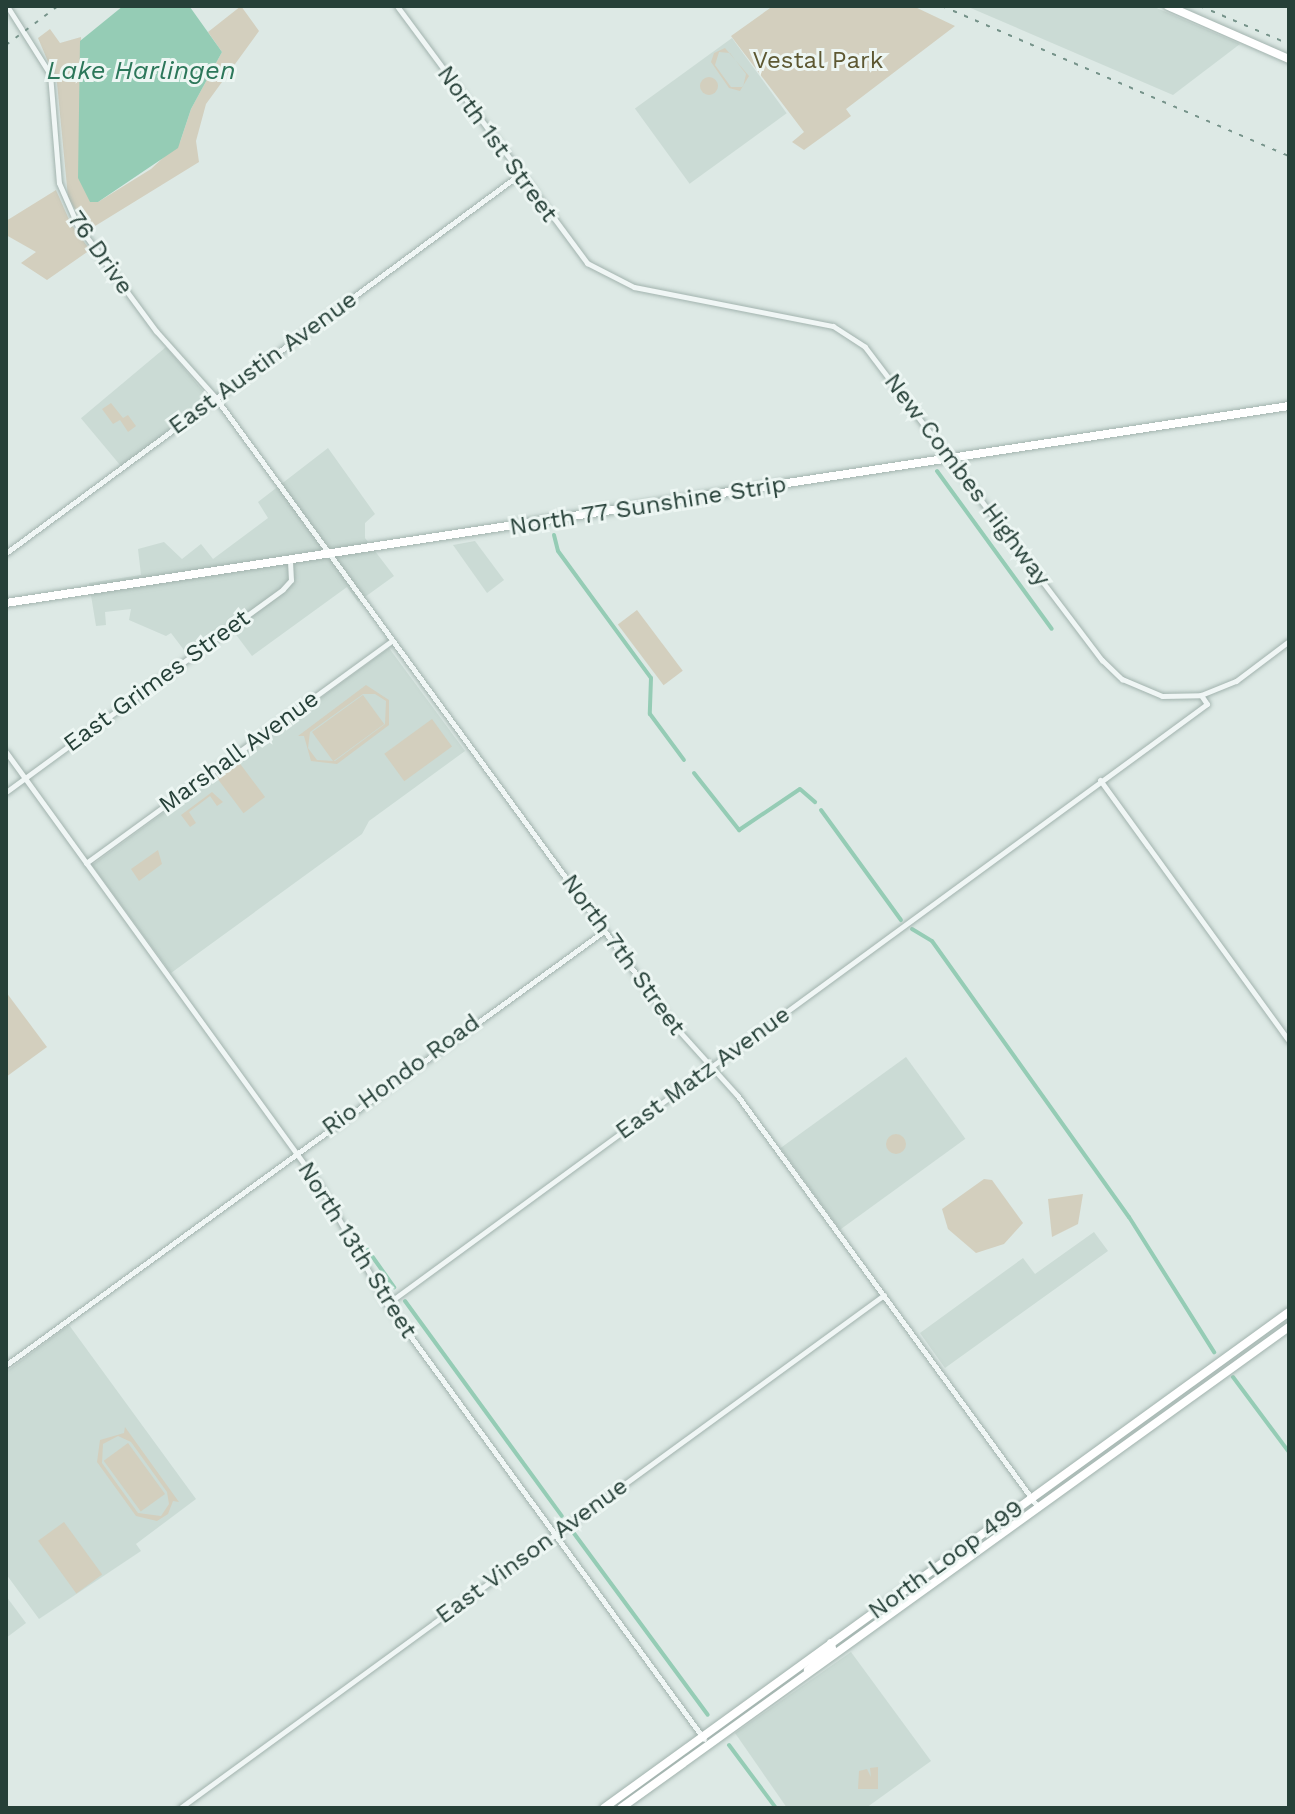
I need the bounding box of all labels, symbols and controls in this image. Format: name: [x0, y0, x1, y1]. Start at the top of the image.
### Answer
park label: Vestal Park: [752, 47, 884, 75]
water label: Lake Harlingen: [46, 55, 236, 87]
street label: North 1st Street: [431, 60, 563, 228]
street label: 76 Drive: [61, 206, 139, 300]
street label: East Austin Avenue: [163, 285, 363, 441]
street label: New Combes Highway: [878, 368, 1056, 592]
street label: North 77 Sunshine Strip: [507, 470, 789, 542]
street label: East Grimes Street: [58, 604, 256, 758]
street label: Marshall Avenue: [153, 684, 325, 820]
street label: North 7th Street: [555, 869, 691, 1041]
street label: East Matz Avenue: [610, 1000, 796, 1146]
street label: Rio Hondo Road: [317, 1008, 485, 1142]
street label: North 13th Street: [291, 1156, 423, 1344]
street label: East Vinson Avenue: [430, 1471, 634, 1631]
street label: North Loop 499: [863, 1494, 1029, 1626]

